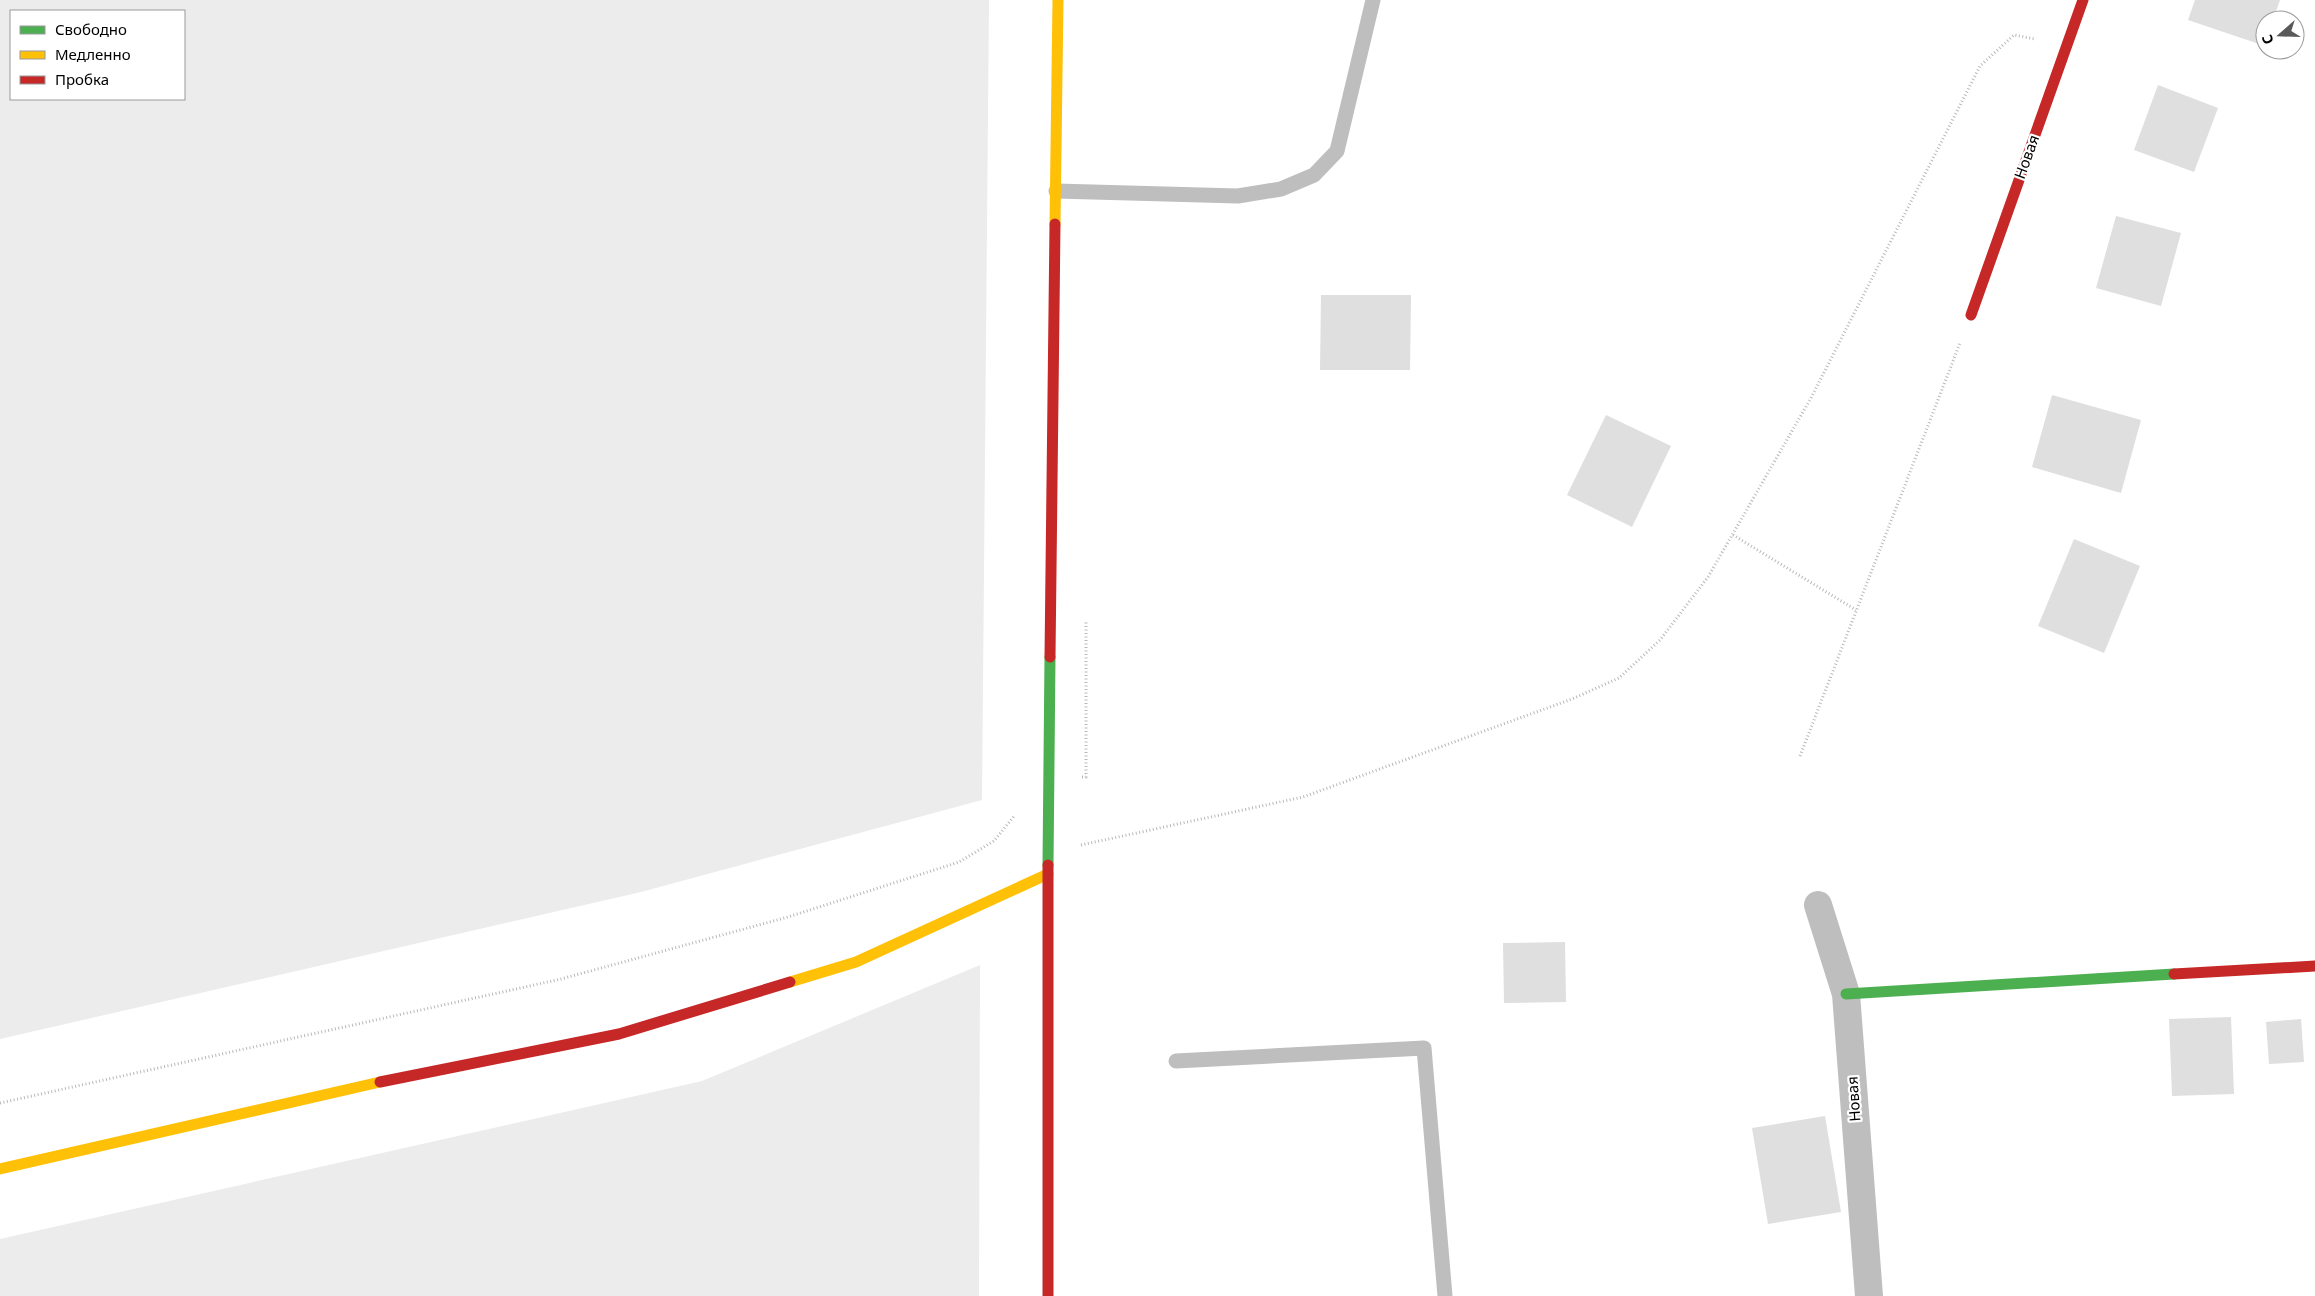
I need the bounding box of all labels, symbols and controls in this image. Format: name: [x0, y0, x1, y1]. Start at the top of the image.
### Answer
legend: [10, 10, 185, 100]
north arrow: [2255, 10, 2305, 60]
text: Свободно: [55, 19, 127, 39]
text: С: [2257, 32, 2278, 47]
text: Медленно: [55, 44, 131, 64]
text: Пробка: [55, 69, 109, 89]
street label: Новая: [2009, 132, 2043, 181]
street label: Новая: [1841, 1076, 1865, 1122]

